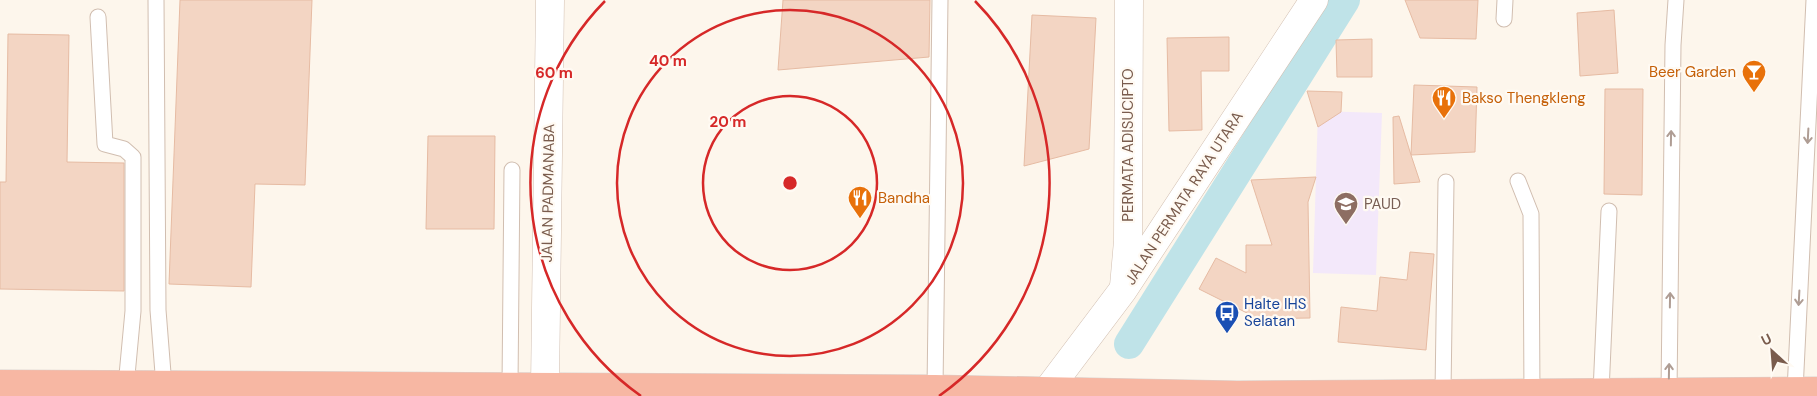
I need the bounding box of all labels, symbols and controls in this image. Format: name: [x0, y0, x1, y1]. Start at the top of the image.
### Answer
text: 40 m: [649, 51, 687, 71]
bar icon: Beer Garden: [1741, 59, 1767, 93]
place label: Beer Garden: [1649, 62, 1736, 82]
text: 60 m: [535, 63, 573, 83]
street label: PERMATA ADISUCIPTO: [1118, 68, 1138, 222]
restaurant icon: Bakso Thengkleng: [1431, 85, 1457, 119]
place label: Bakso Thengkleng: [1462, 88, 1586, 108]
street label: JALAN PERMATA RAYA UTARA: [1120, 107, 1248, 289]
text: 20 m: [710, 112, 746, 132]
street label: JALAN PADMANABA: [537, 123, 559, 262]
one-way arrow: [1803, 128, 1812, 144]
one-way arrow: [1667, 130, 1676, 146]
centre of rings: [781, 174, 799, 192]
restaurant icon: Bandha: [847, 185, 873, 219]
place label: Bandha: [878, 188, 930, 208]
school or university icon: PAUD: [1333, 191, 1359, 225]
place label: PAUD: [1364, 194, 1401, 214]
one-way arrow: [1795, 290, 1804, 306]
one-way arrow: [1665, 293, 1674, 309]
place label: Halte IHS Selatan: [1244, 294, 1307, 331]
bus stop icon: Halte IHS Selatan: [1214, 300, 1240, 334]
north arrow: [1747, 326, 1797, 376]
text: U: [1758, 329, 1775, 350]
one-way arrow: [1664, 363, 1674, 379]

